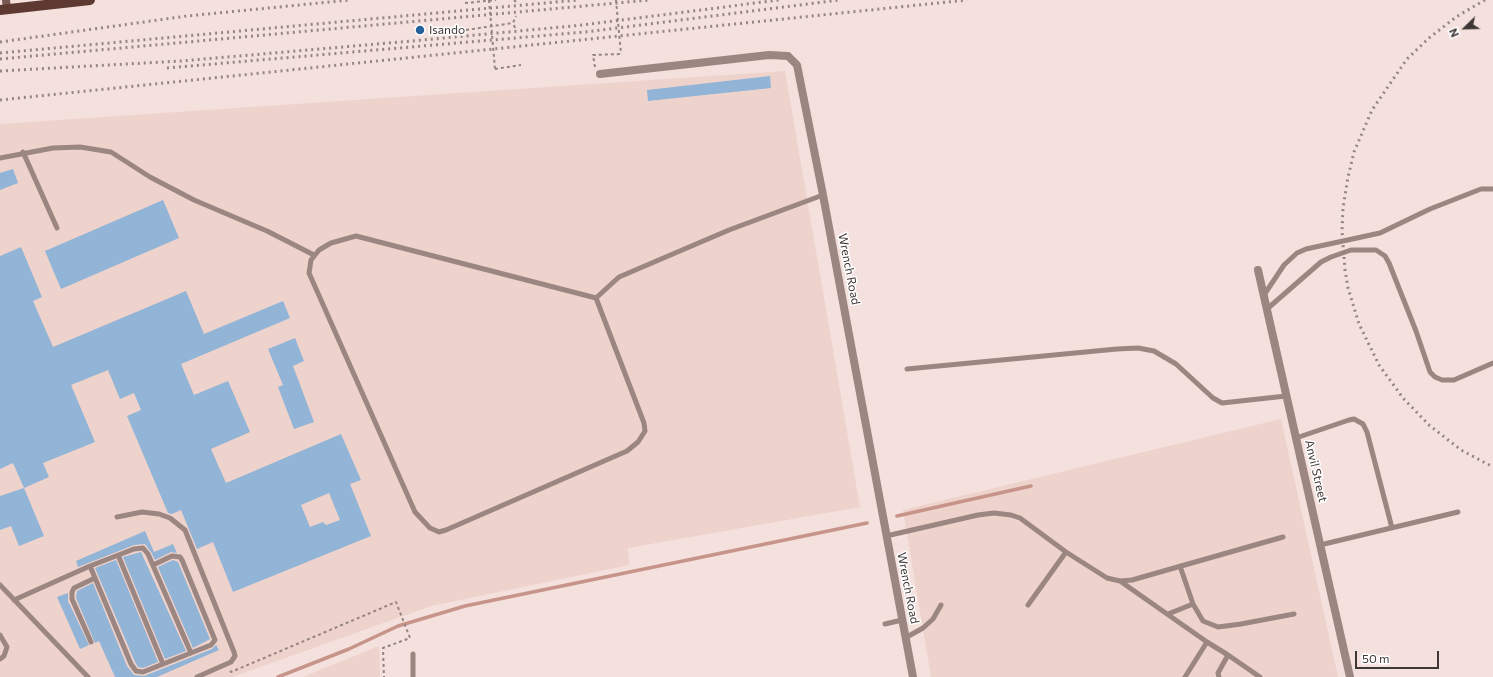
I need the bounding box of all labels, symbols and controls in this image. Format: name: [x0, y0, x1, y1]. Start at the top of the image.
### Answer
north arrow: [1445, 8, 1485, 48]
place label: Isando: [429, 23, 465, 37]
marker: Isando: [414, 24, 426, 36]
text: N: [1446, 27, 1461, 39]
street label: Wrench Road: [835, 232, 863, 306]
street label: Anvil Street: [1302, 438, 1330, 504]
street label: Wrench Road: [894, 551, 922, 625]
scale bar: [1357, 643, 1441, 669]
text: 50 m: [1362, 651, 1390, 665]

